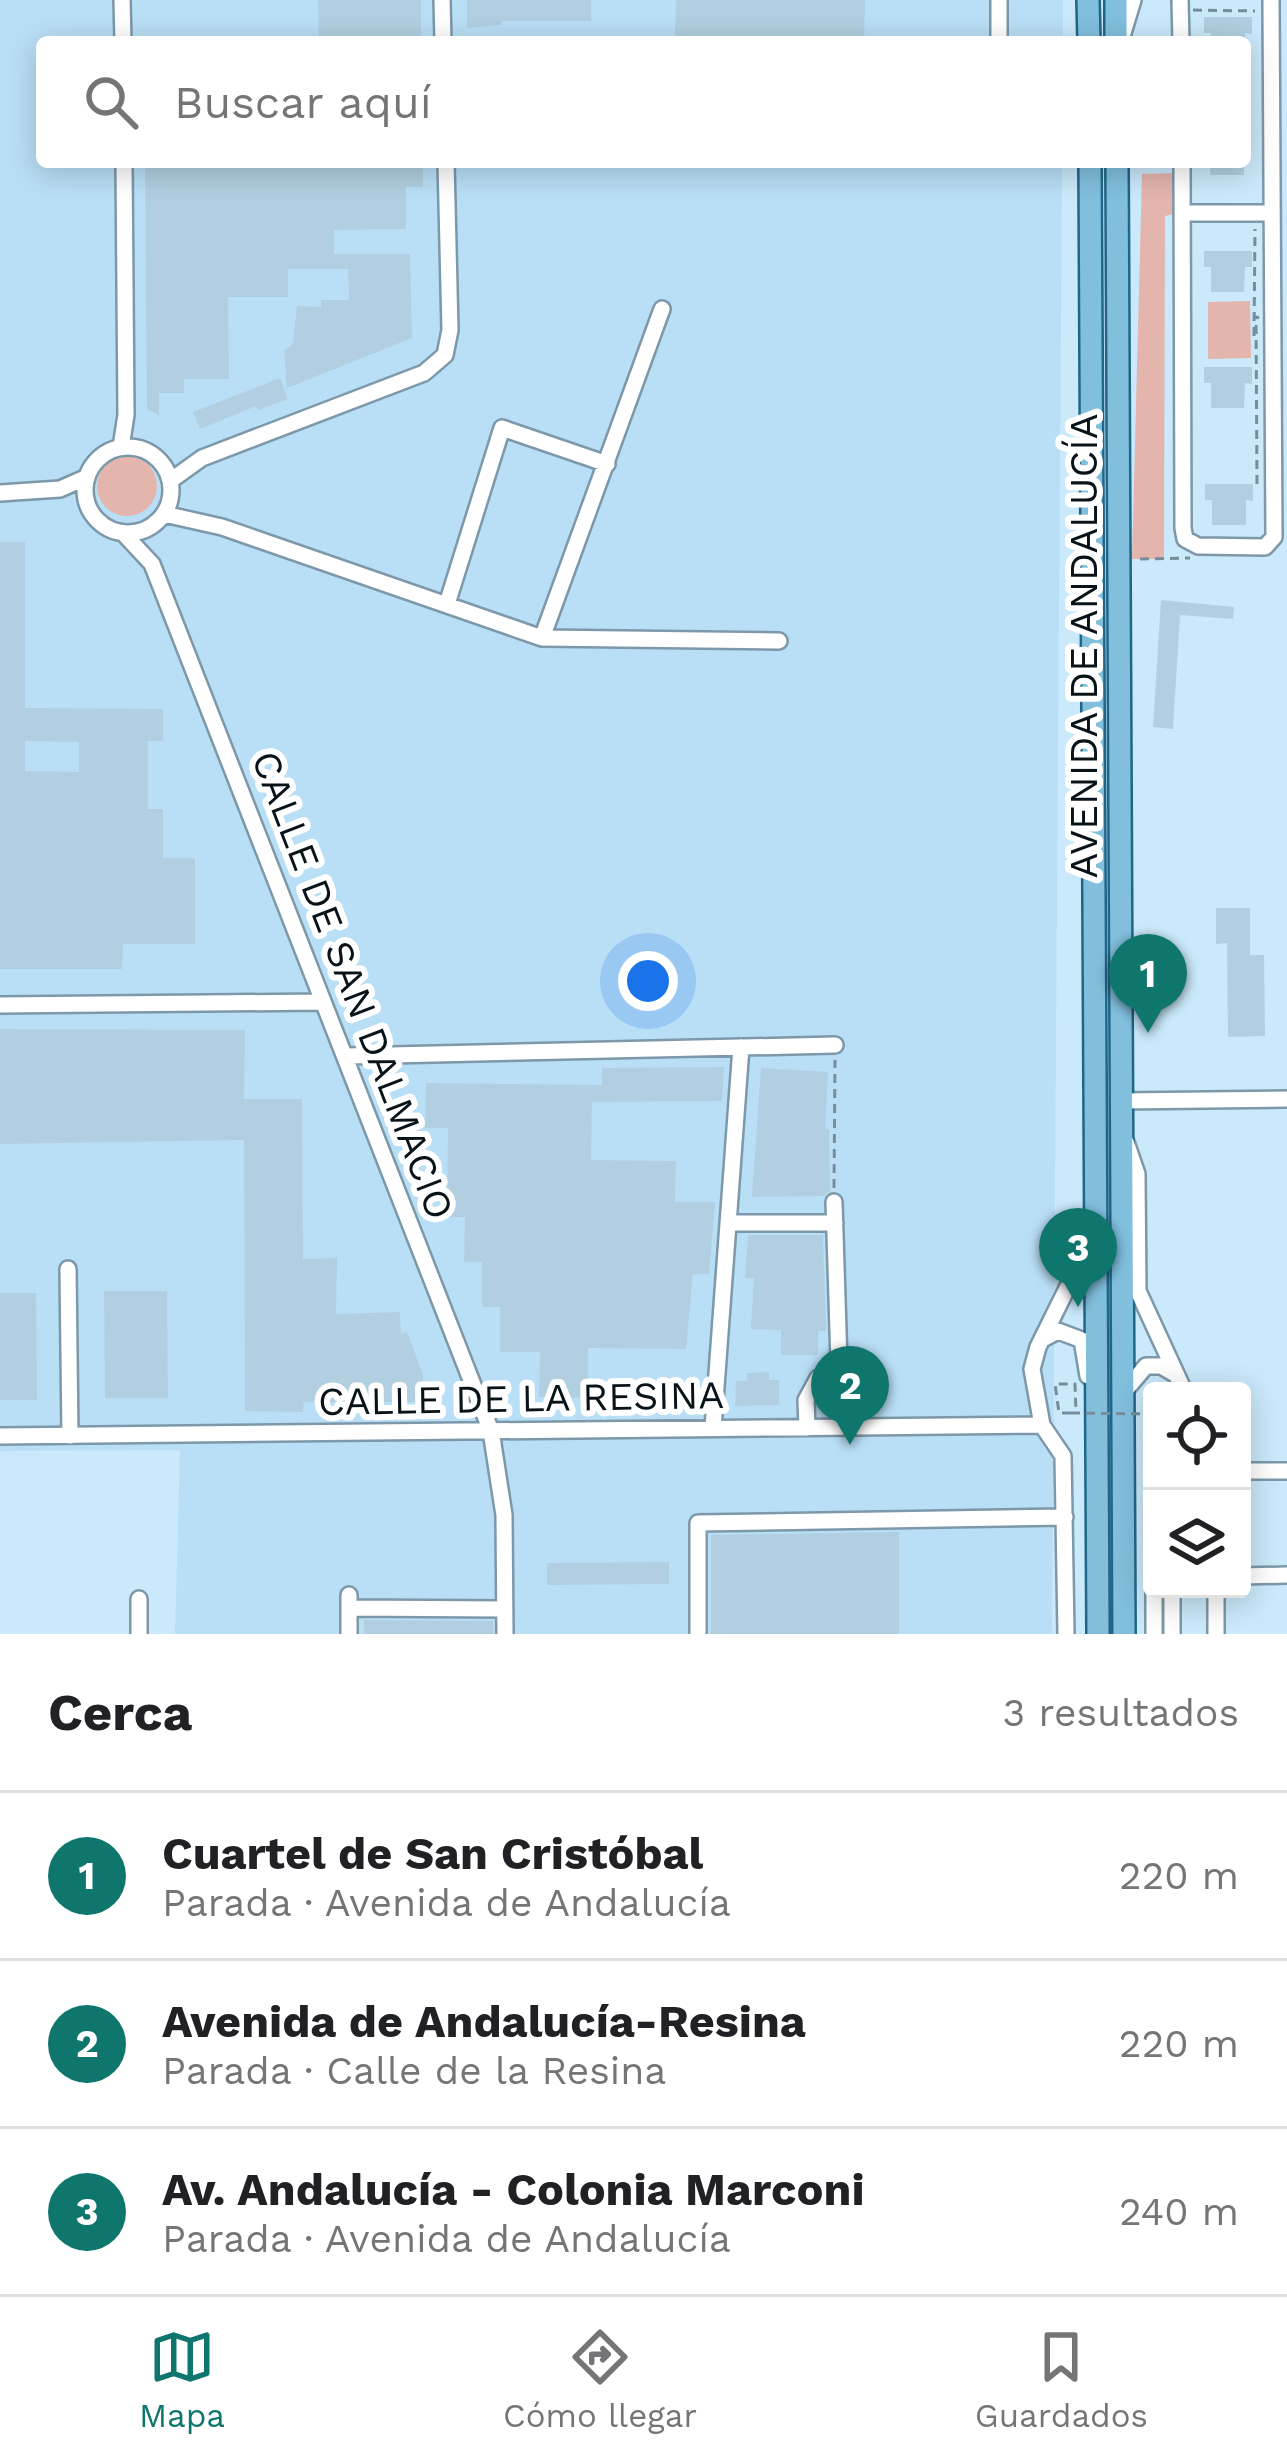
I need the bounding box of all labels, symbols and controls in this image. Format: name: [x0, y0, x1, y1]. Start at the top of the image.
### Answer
search box: [36, 36, 1251, 168]
icon: search: [78, 69, 144, 135]
text: Buscar aquí: [174, 76, 432, 129]
street label: AVENIDA DE ANDALUCÍA: [1061, 414, 1106, 878]
street label: CALLE DE SAN DALMACIO: [243, 745, 463, 1225]
pin: 1: [1109, 934, 1187, 1033]
your location: [618, 951, 678, 1011]
pin: 3: [1039, 1208, 1117, 1307]
pin: 2: [811, 1346, 889, 1445]
street label: CALLE DE LA RESINA: [318, 1372, 724, 1424]
map controls: [1143, 1382, 1251, 1598]
button: locate: [1143, 1382, 1251, 1490]
button: layers: [1143, 1490, 1251, 1598]
text: Cerca: [48, 1683, 192, 1742]
text: 3 resultados: [1003, 1690, 1239, 1735]
text: Cuartel de San Cristóbal: [162, 1827, 703, 1880]
text: 1: [79, 1853, 95, 1898]
text: 220 m: [1119, 1853, 1239, 1898]
text: Parada · Avenida de Andalucía: [162, 1880, 731, 1925]
text: Avenida de Andalucía-Resina: [162, 1995, 806, 2048]
text: 2: [75, 2021, 99, 2066]
text: 220 m: [1119, 2021, 1239, 2066]
text: Parada · Calle de la Resina: [162, 2048, 666, 2093]
text: Av. Andalucía - Colonia Marconi: [162, 2163, 865, 2216]
text: 3: [75, 2189, 99, 2234]
text: 240 m: [1119, 2189, 1239, 2234]
text: Parada · Avenida de Andalucía: [162, 2216, 731, 2261]
tab: Mapa: [139, 2324, 225, 2435]
tab: Cómo llegar: [503, 2324, 697, 2435]
tab: Guardados: [975, 2324, 1148, 2435]

